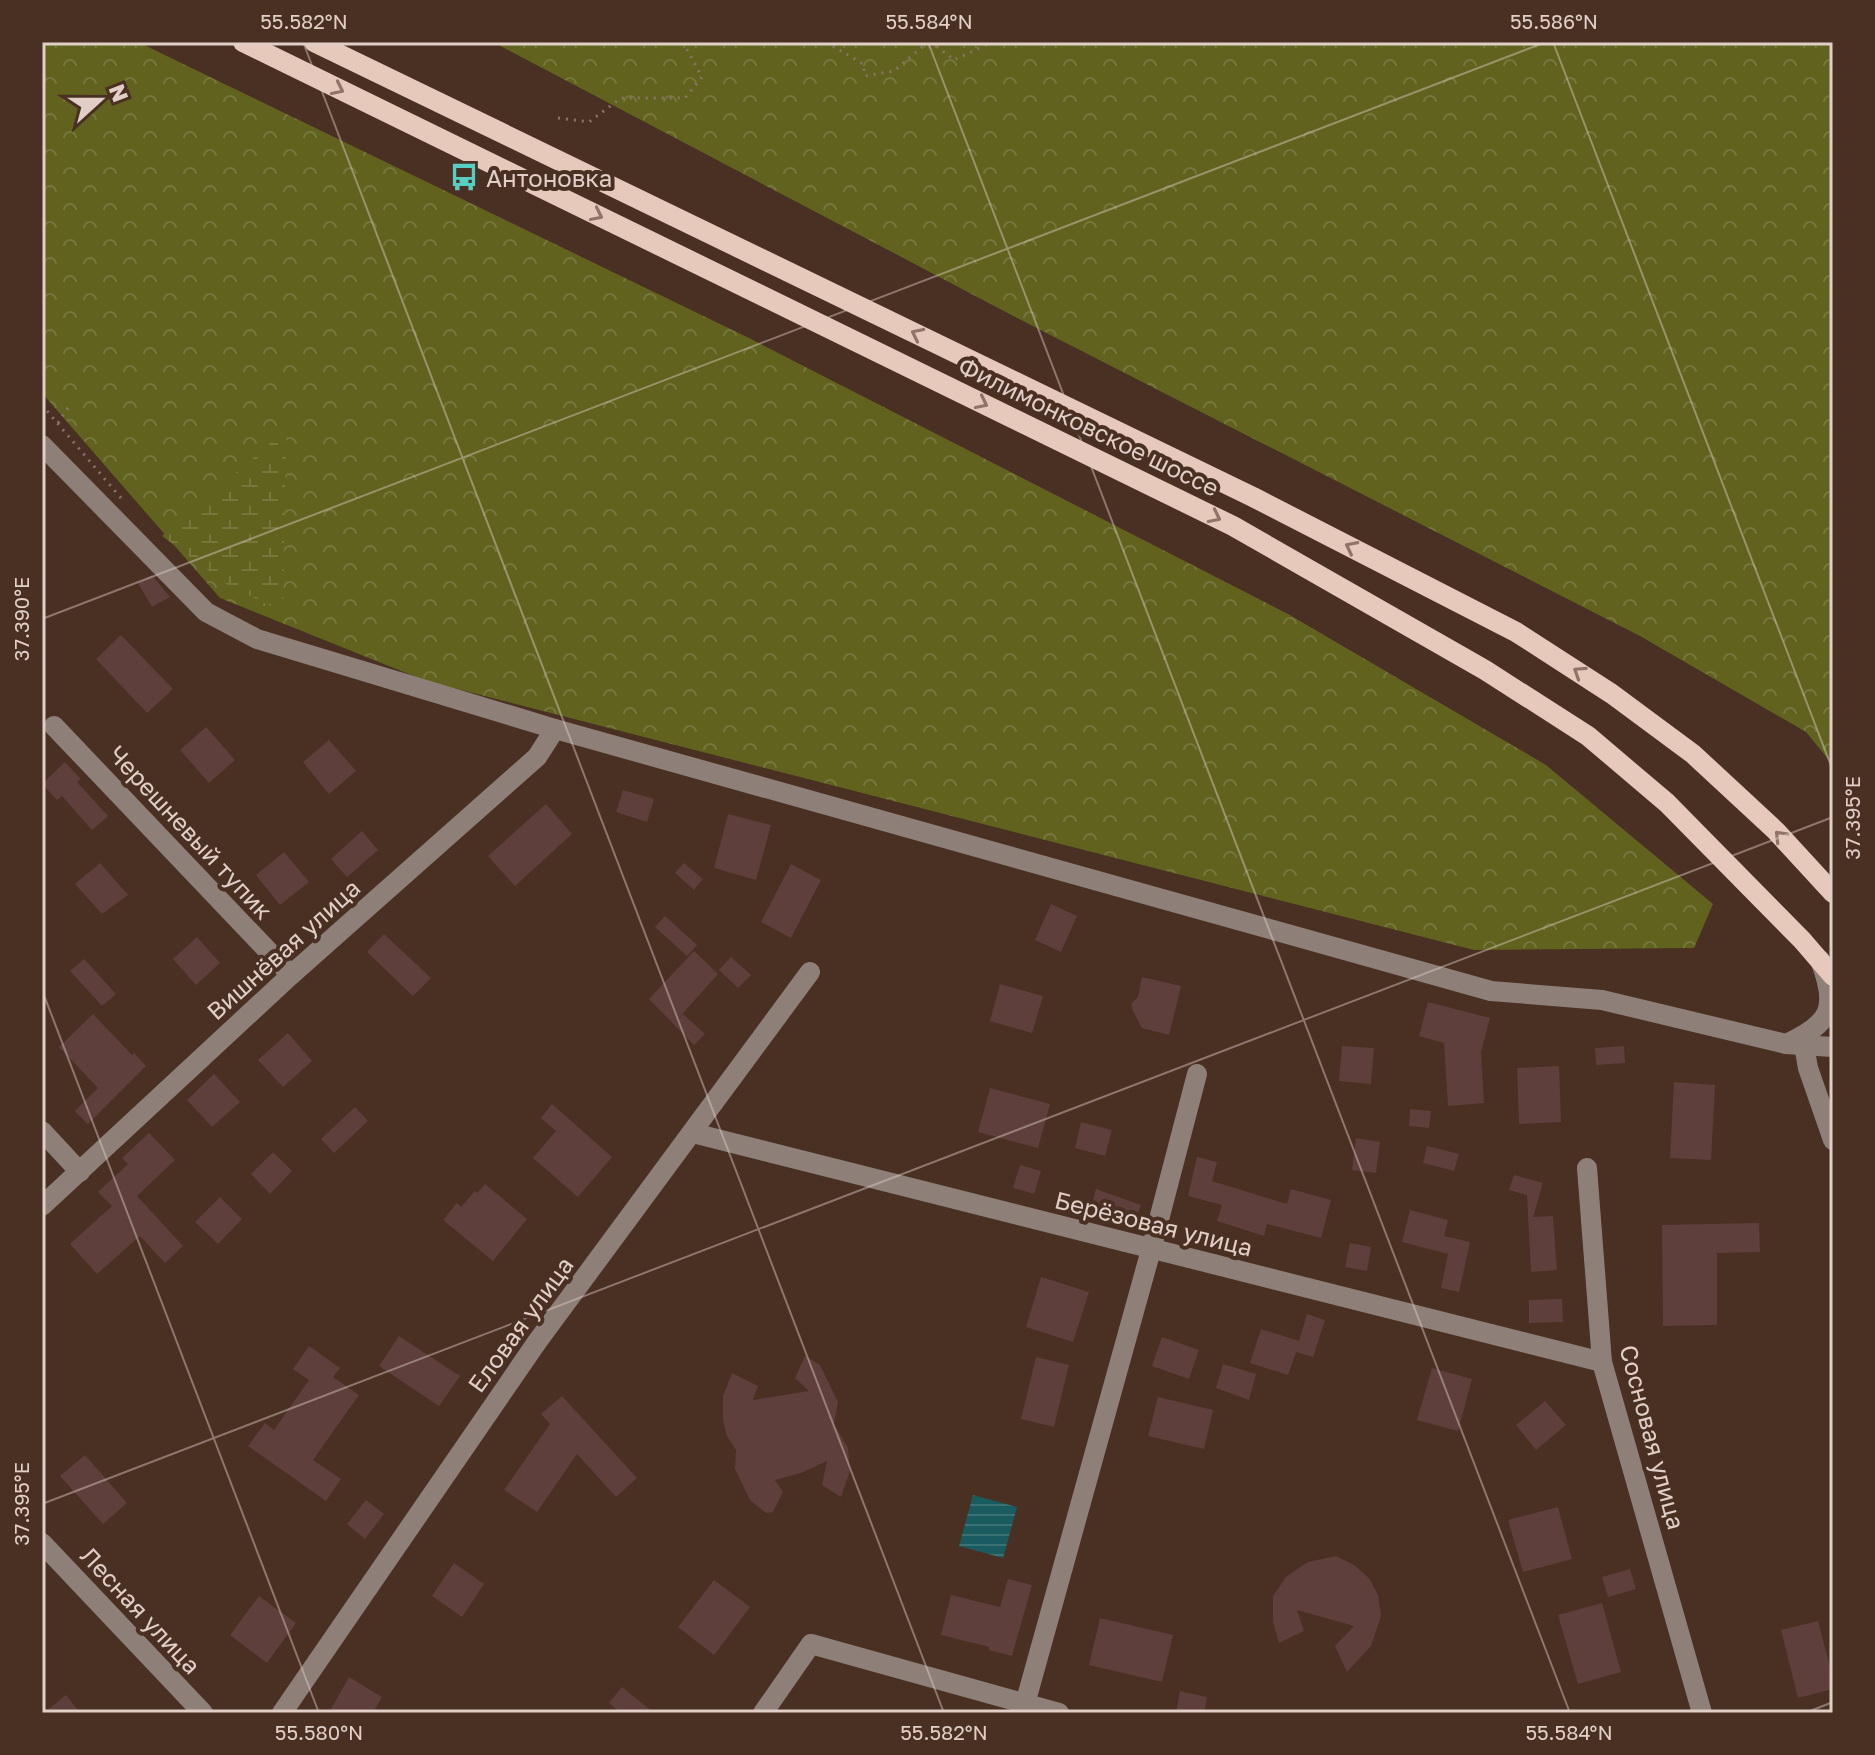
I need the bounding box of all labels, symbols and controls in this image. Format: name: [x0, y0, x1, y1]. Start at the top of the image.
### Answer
text: 55.582°N: [260, 9, 348, 33]
text: 55.584°N: [885, 9, 973, 33]
text: 55.586°N: [1510, 9, 1598, 33]
north arrow: [60, 60, 140, 140]
one-way arrow: [330, 79, 345, 94]
text: N: [104, 80, 135, 105]
bus stop icon: Антоновка: [449, 162, 479, 192]
place label: Антоновка: [486, 163, 612, 192]
one-way arrow: [589, 205, 603, 221]
one-way arrow: [910, 328, 925, 344]
street label: Филимонковское шоссе: [954, 350, 1224, 502]
one-way arrow: [973, 393, 988, 409]
one-way arrow: [1207, 507, 1222, 523]
one-way arrow: [1345, 542, 1360, 557]
text: 37.390°E: [9, 577, 33, 661]
one-way arrow: [1573, 667, 1587, 682]
street label: Черешневый тупик: [103, 739, 279, 925]
text: 37.395°E: [1840, 776, 1864, 860]
one-way arrow: [1775, 831, 1789, 845]
street label: Вишнёвая улица: [201, 873, 365, 1025]
street label: Берёзовая улица: [1052, 1184, 1256, 1262]
street label: Еловая улица: [461, 1251, 579, 1397]
street label: Сосновая улица: [1614, 1341, 1692, 1533]
text: 37.395°E: [9, 1462, 33, 1546]
street label: Лесная улица: [75, 1541, 207, 1679]
text: 55.580°N: [275, 1720, 363, 1744]
text: 55.582°N: [900, 1720, 988, 1744]
text: 55.584°N: [1525, 1720, 1613, 1744]

